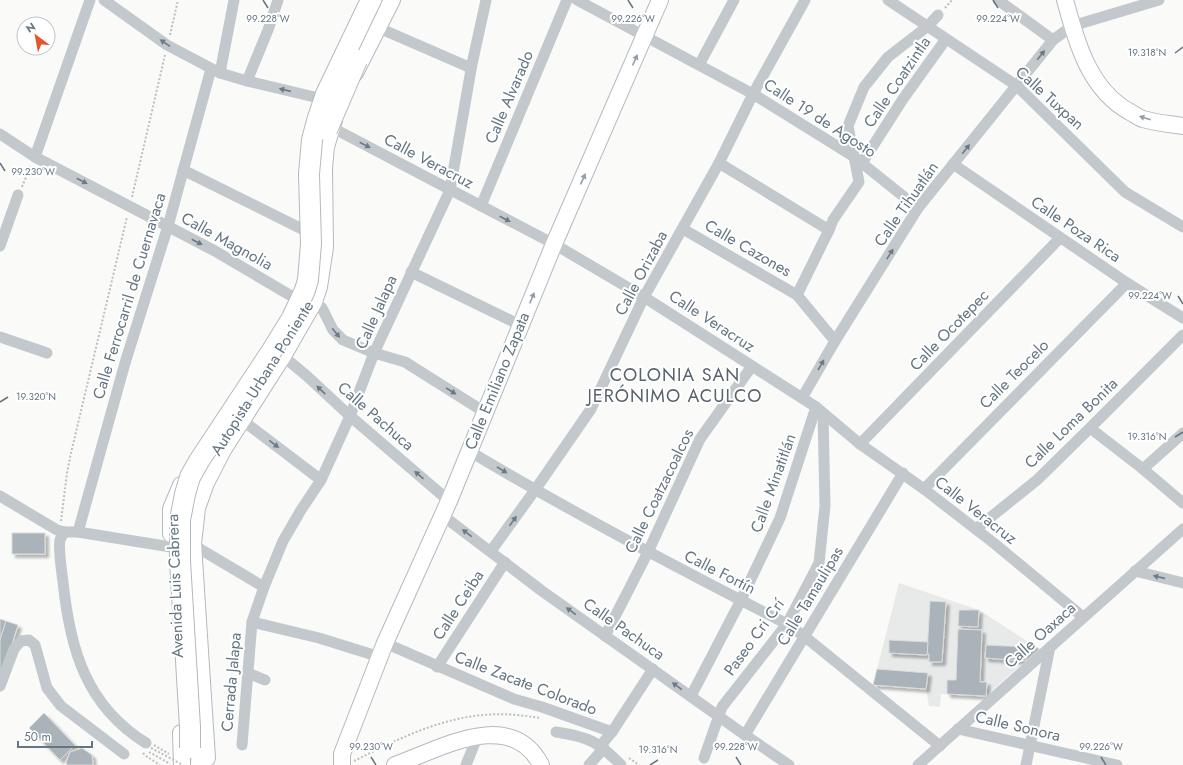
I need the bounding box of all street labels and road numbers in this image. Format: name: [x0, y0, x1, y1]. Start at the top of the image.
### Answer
street label: Calle Coatzintla: [858, 32, 936, 132]
street label: Calle Alvarado: [479, 47, 539, 147]
street label: Calle Tuxpan: [1011, 61, 1089, 135]
street label: Calle 19 de Agosto: [759, 73, 881, 163]
street label: Calle Veracruz: [380, 128, 479, 195]
street label: Calle Tihuatlán: [868, 157, 944, 251]
street label: Calle Ferrocarril de Cuernavaca: [87, 190, 171, 402]
street label: Calle Poza Rica: [1026, 190, 1126, 268]
street label: Calle Magnolia: [177, 206, 277, 276]
street label: Calle Cazones: [700, 214, 796, 282]
street label: Calle Orizaba: [609, 226, 673, 320]
street label: Calle Jalapa: [349, 271, 403, 353]
street label: Calle Veracruz: [664, 284, 760, 358]
street label: Calle Ocotepec: [904, 284, 994, 376]
street label: Autopista Urbana Poniente: [205, 296, 319, 460]
street label: Calle Emiliano Zapata: [459, 309, 535, 453]
street label: Calle Teocelo: [974, 334, 1054, 414]
street label: Calle Loma Bonita: [1019, 372, 1123, 474]
street label: Calle Pachuca: [333, 376, 419, 456]
street label: Calle Coatzacoalcos: [619, 425, 699, 557]
street label: Calle Minatitlán: [744, 430, 802, 536]
street label: Calle Veracruz: [930, 471, 1022, 550]
street label: Avenida Luis Cabrera: [161, 514, 189, 658]
street label: Calle Tamaulipas: [771, 542, 849, 650]
street label: Calle Fortín: [680, 544, 760, 600]
street label: Calle Ceiba: [427, 566, 489, 644]
street label: Calle Pachuca: [579, 592, 669, 666]
street label: Paseo Cri Crí: [718, 593, 790, 680]
street label: Calle Oaxaca: [999, 597, 1081, 673]
street label: Cerrada Jalapa: [215, 632, 247, 732]
street label: Calle Zacate Colorado: [451, 645, 601, 721]
street label: Calle Sonora: [973, 705, 1063, 747]

